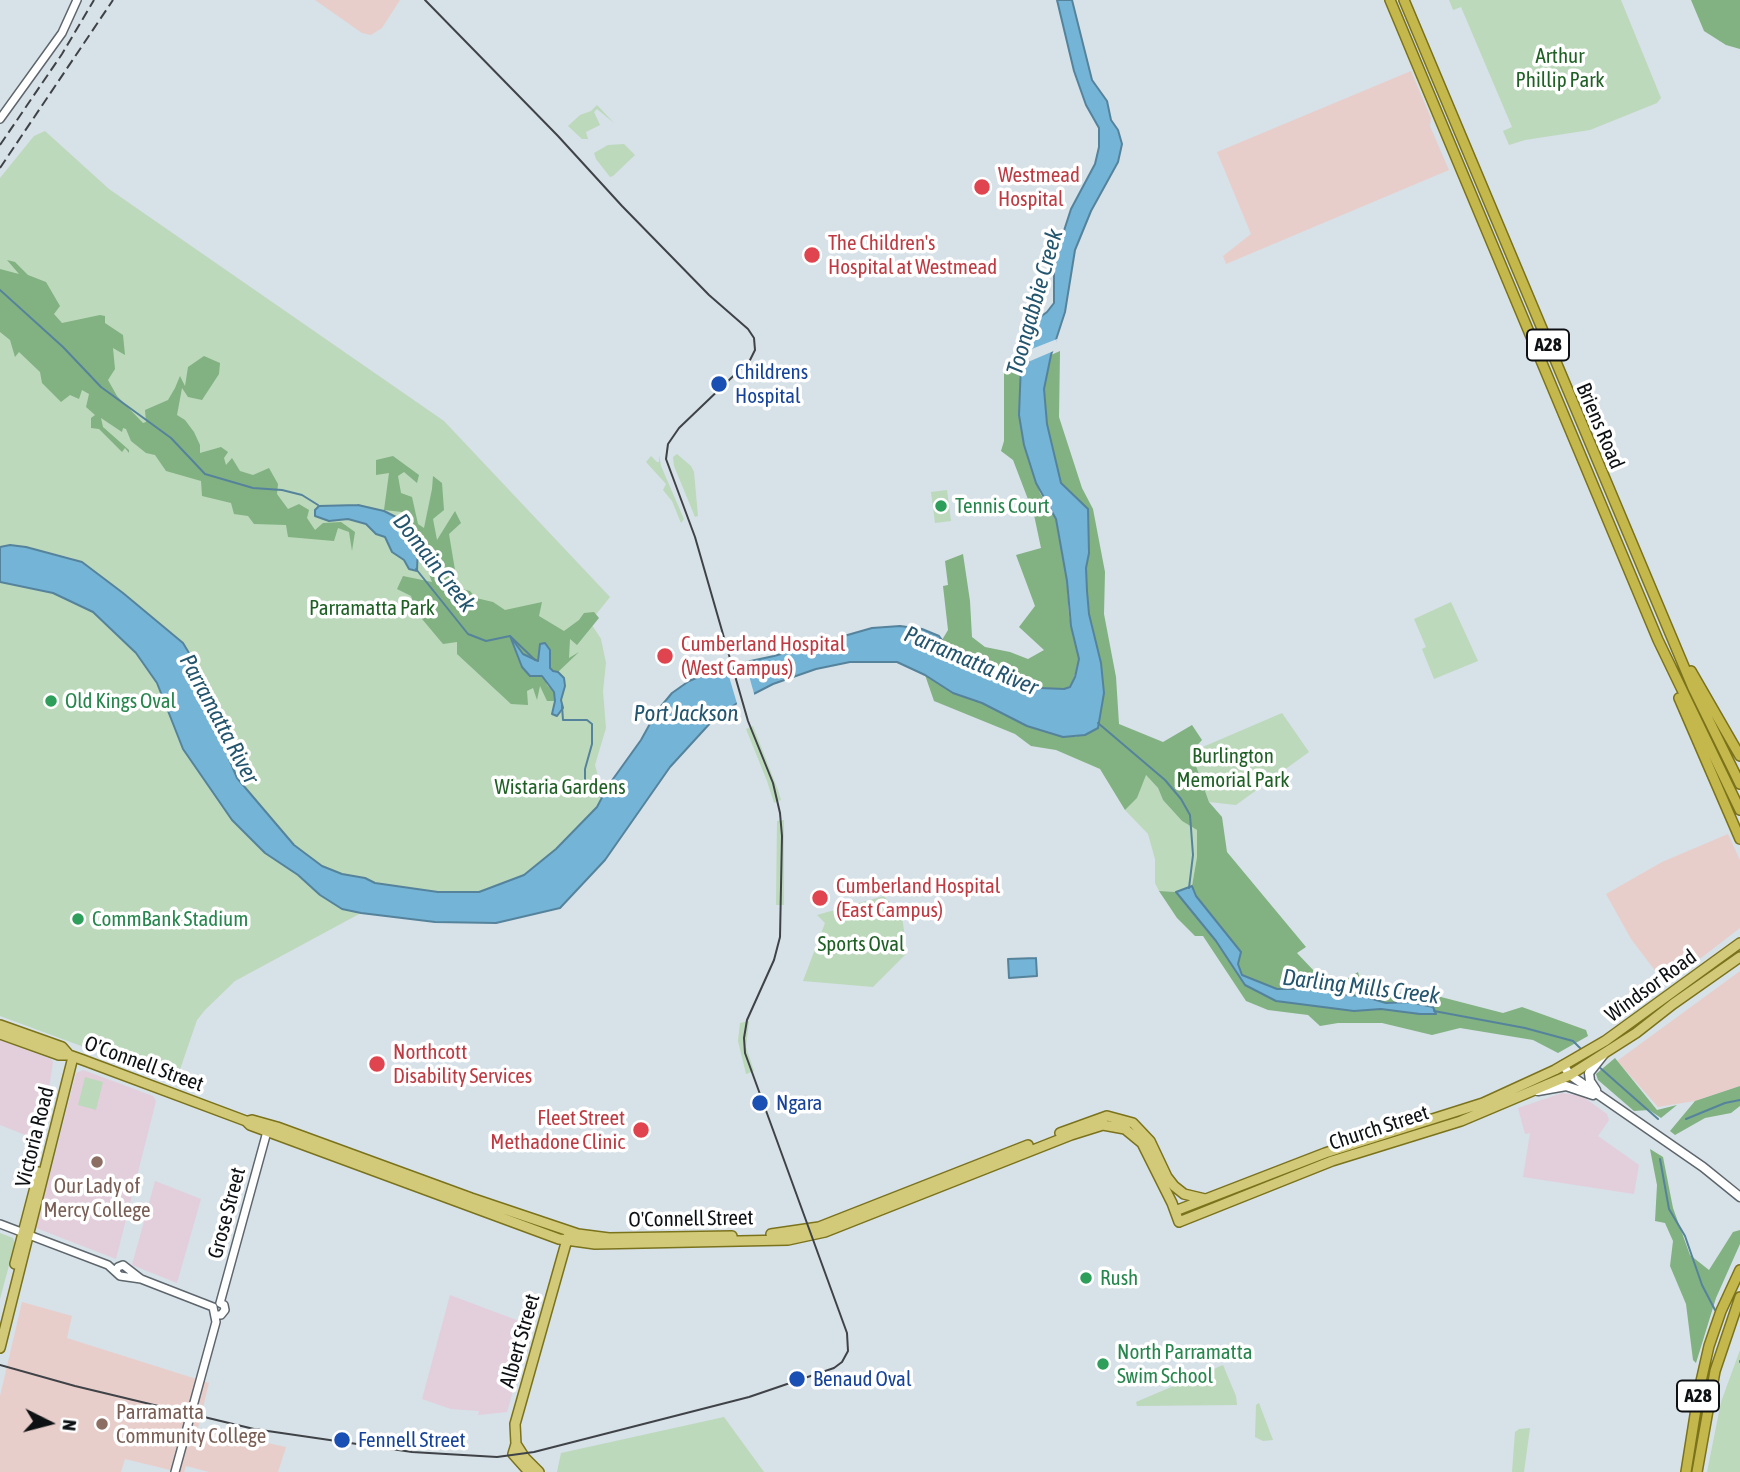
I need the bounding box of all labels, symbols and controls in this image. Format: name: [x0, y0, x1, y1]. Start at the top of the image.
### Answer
park label: Arthur Phillip Park: [1515, 43, 1605, 93]
place label: Westmead Hospital: [998, 162, 1080, 212]
marker: Westmead Hospital: [972, 177, 992, 197]
water label: Toongabbie Creek: [1001, 226, 1069, 378]
place label: The Children's Hospital at Westmead: [828, 230, 997, 280]
marker: The Children's Hospital at Westmead: [802, 245, 822, 265]
road number: A28: [1527, 330, 1569, 360]
place label: Childrens Hospital: [735, 359, 808, 409]
marker: Childrens Hospital: [709, 374, 729, 394]
street label: Briens Road: [1571, 379, 1629, 473]
place label: Tennis Court: [955, 493, 1049, 519]
marker: Tennis Court: [933, 498, 949, 514]
water label: Domain Creek: [387, 508, 481, 618]
park label: Parramatta Park: [309, 595, 435, 621]
water label: Parramatta River: [900, 620, 1042, 702]
place label: Cumberland Hospital (West Campus): [681, 631, 845, 681]
marker: Cumberland Hospital (West Campus): [655, 646, 675, 666]
water label: Parramatta River: [173, 650, 265, 788]
place label: Old Kings Oval: [65, 688, 176, 714]
marker: Old Kings Oval: [43, 693, 59, 709]
water label: Port Jackson: [634, 700, 738, 728]
park label: Burlington Memorial Park: [1177, 743, 1289, 793]
park label: Wistaria Gardens: [494, 774, 626, 800]
place label: Cumberland Hospital (East Campus): [836, 873, 1000, 923]
marker: Cumberland Hospital (East Campus): [810, 888, 830, 908]
place label: CommBank Stadium: [92, 906, 248, 932]
marker: CommBank Stadium: [70, 911, 86, 927]
park label: Sports Oval: [817, 931, 905, 957]
street label: Windsor Road: [1600, 944, 1702, 1028]
water label: Darling Mills Creek: [1281, 964, 1441, 1010]
street label: O'Connell Street: [81, 1031, 207, 1097]
place label: Northcott Disability Services: [393, 1039, 532, 1089]
marker: Northcott Disability Services: [367, 1054, 387, 1074]
street label: Victoria Road: [10, 1084, 60, 1190]
place label: Ngara: [776, 1090, 822, 1116]
marker: Ngara: [750, 1093, 770, 1113]
street label: Church Street: [1326, 1100, 1432, 1156]
place label: Fleet Street Methadone Clinic: [490, 1105, 625, 1155]
marker: Fleet Street Methadone Clinic: [631, 1120, 651, 1140]
marker: Our Lady of Mercy College: [89, 1154, 105, 1170]
street label: Grose Street: [203, 1165, 251, 1261]
place label: Our Lady of Mercy College: [43, 1173, 151, 1223]
street label: O'Connell Street: [628, 1205, 754, 1233]
place label: Rush: [1100, 1265, 1138, 1291]
marker: Rush: [1078, 1270, 1094, 1286]
street label: Albert Street: [495, 1291, 545, 1391]
place label: North Parramatta Swim School: [1117, 1339, 1252, 1389]
marker: North Parramatta Swim School: [1095, 1356, 1111, 1372]
place label: Benaud Oval: [813, 1366, 911, 1392]
marker: Benaud Oval: [787, 1369, 807, 1389]
road number: A28: [1677, 1380, 1719, 1412]
north arrow: [14, 1388, 84, 1458]
place label: Parramatta Community College: [116, 1399, 266, 1449]
marker: Parramatta Community College: [94, 1416, 110, 1432]
text: N: [58, 1418, 81, 1432]
place label: Fennell Street: [358, 1427, 466, 1453]
marker: Fennell Street: [332, 1430, 352, 1450]

